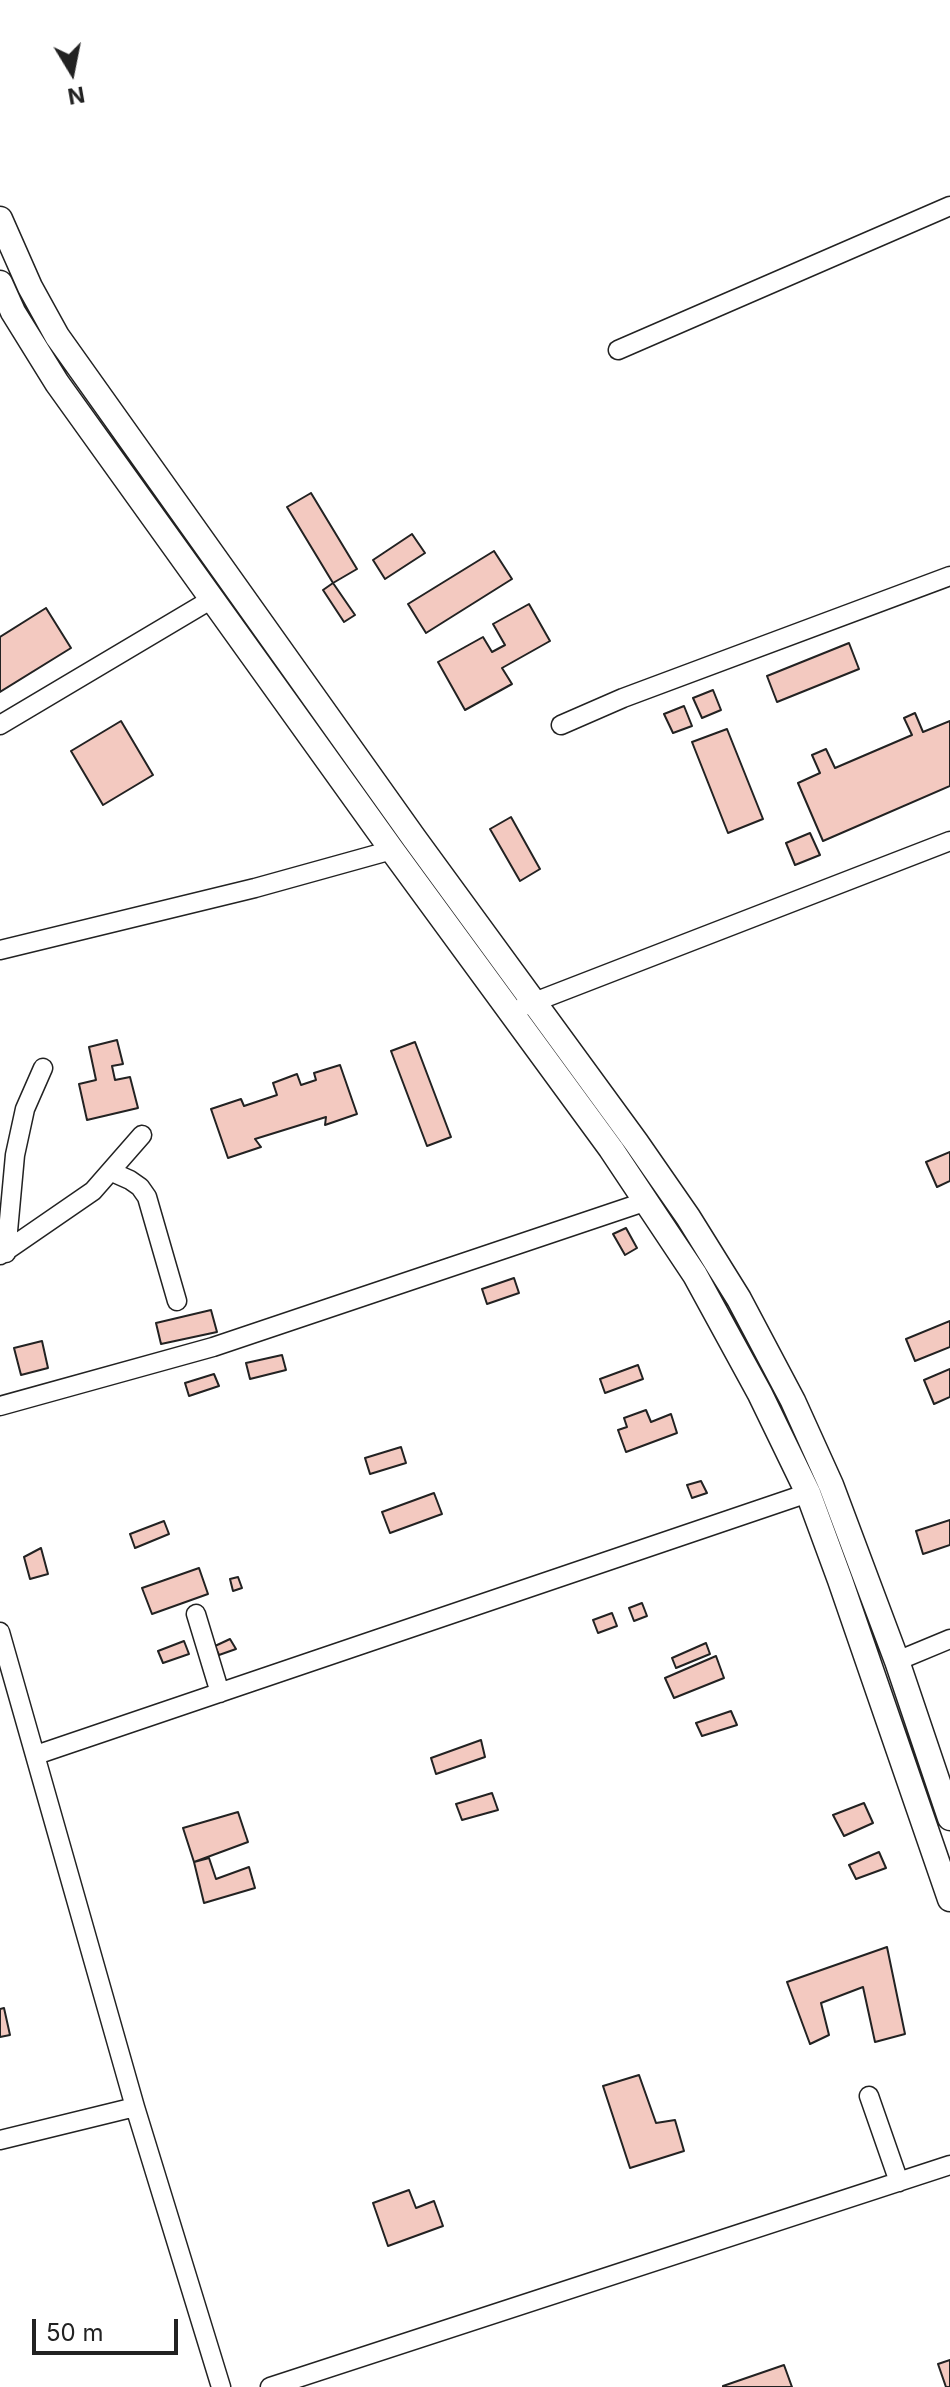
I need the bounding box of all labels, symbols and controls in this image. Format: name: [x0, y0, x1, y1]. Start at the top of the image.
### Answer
north arrow: [32, 32, 112, 112]
text: N: [66, 81, 87, 110]
scale bar: [36, 2303, 182, 2353]
text: 50 m: [46, 2318, 104, 2347]

